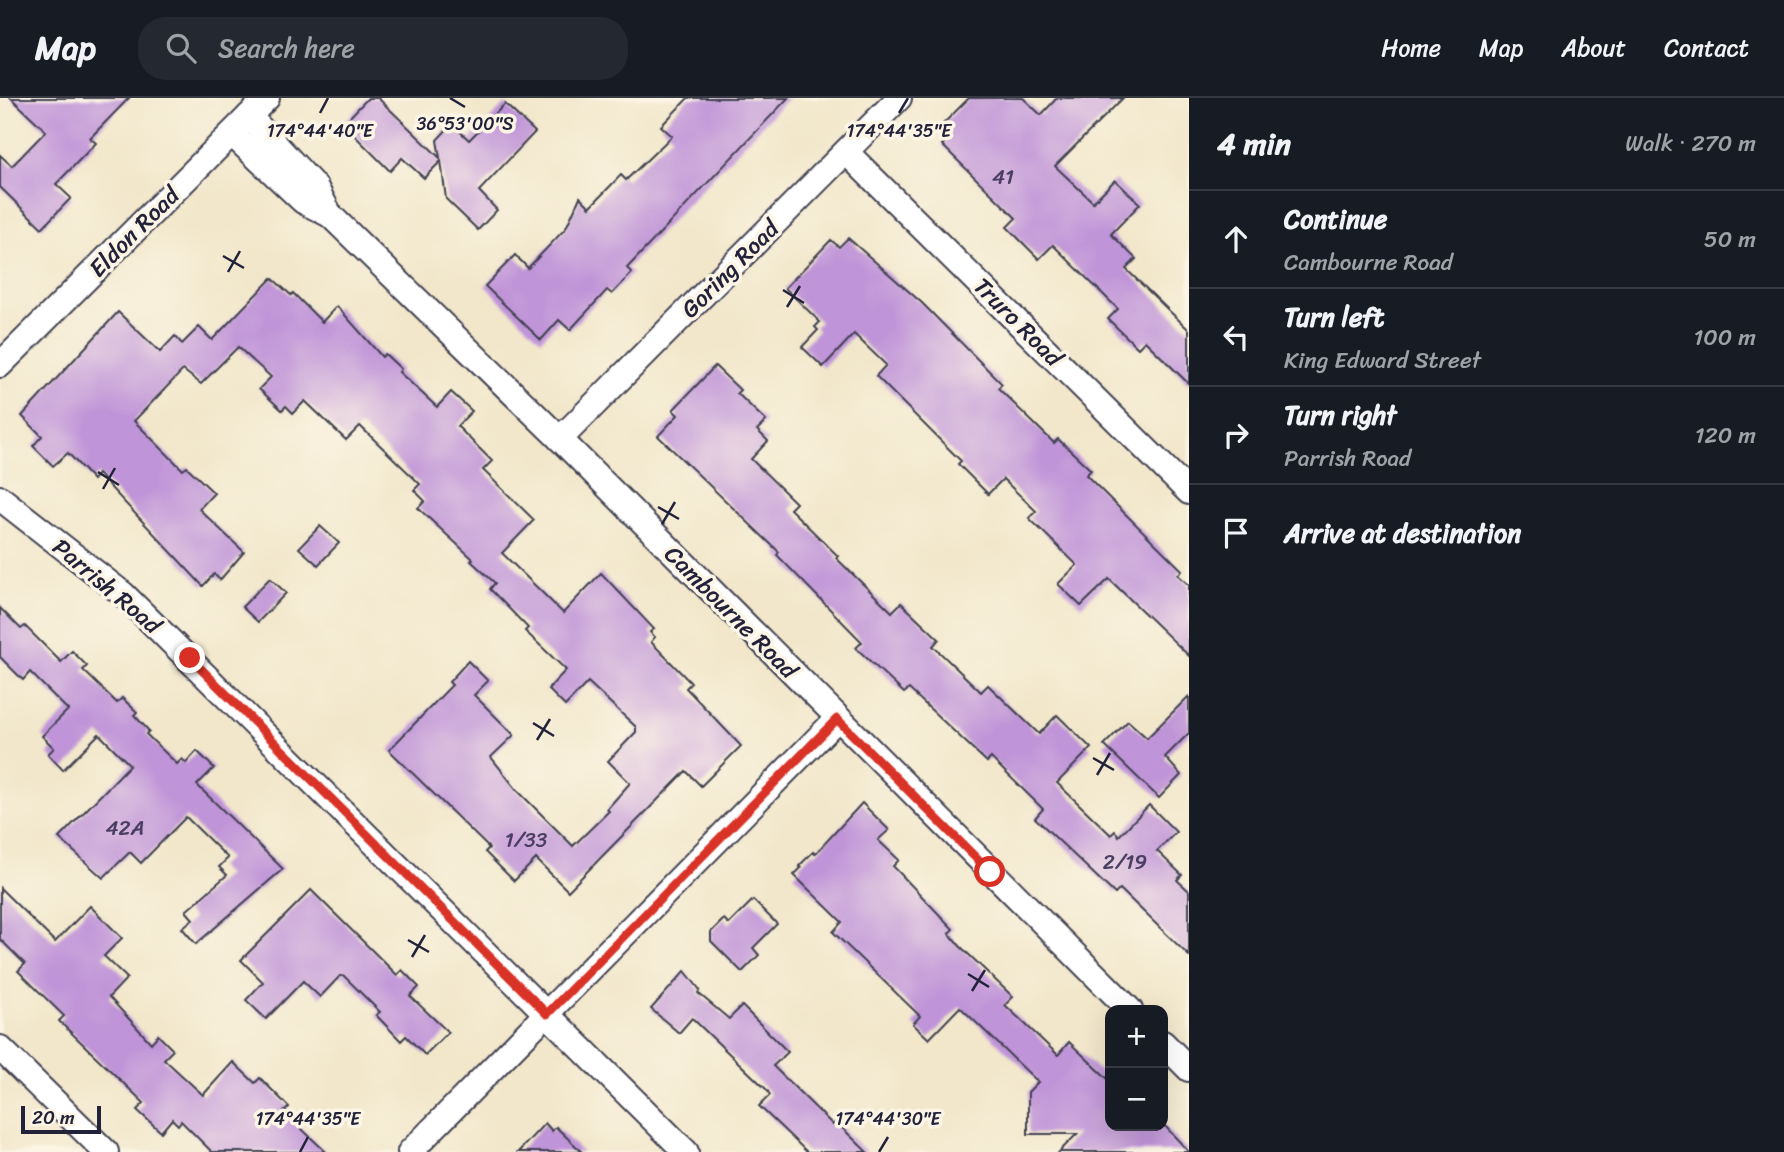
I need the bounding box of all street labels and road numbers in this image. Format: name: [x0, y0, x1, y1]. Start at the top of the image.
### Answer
street label: Eldon Road: [78, 175, 191, 288]
street label: Goring Road: [671, 208, 791, 328]
street label: Truro Road: [963, 267, 1074, 378]
street label: Parrish Road: [43, 527, 172, 646]
street label: Cambourne Road: [654, 535, 809, 690]

